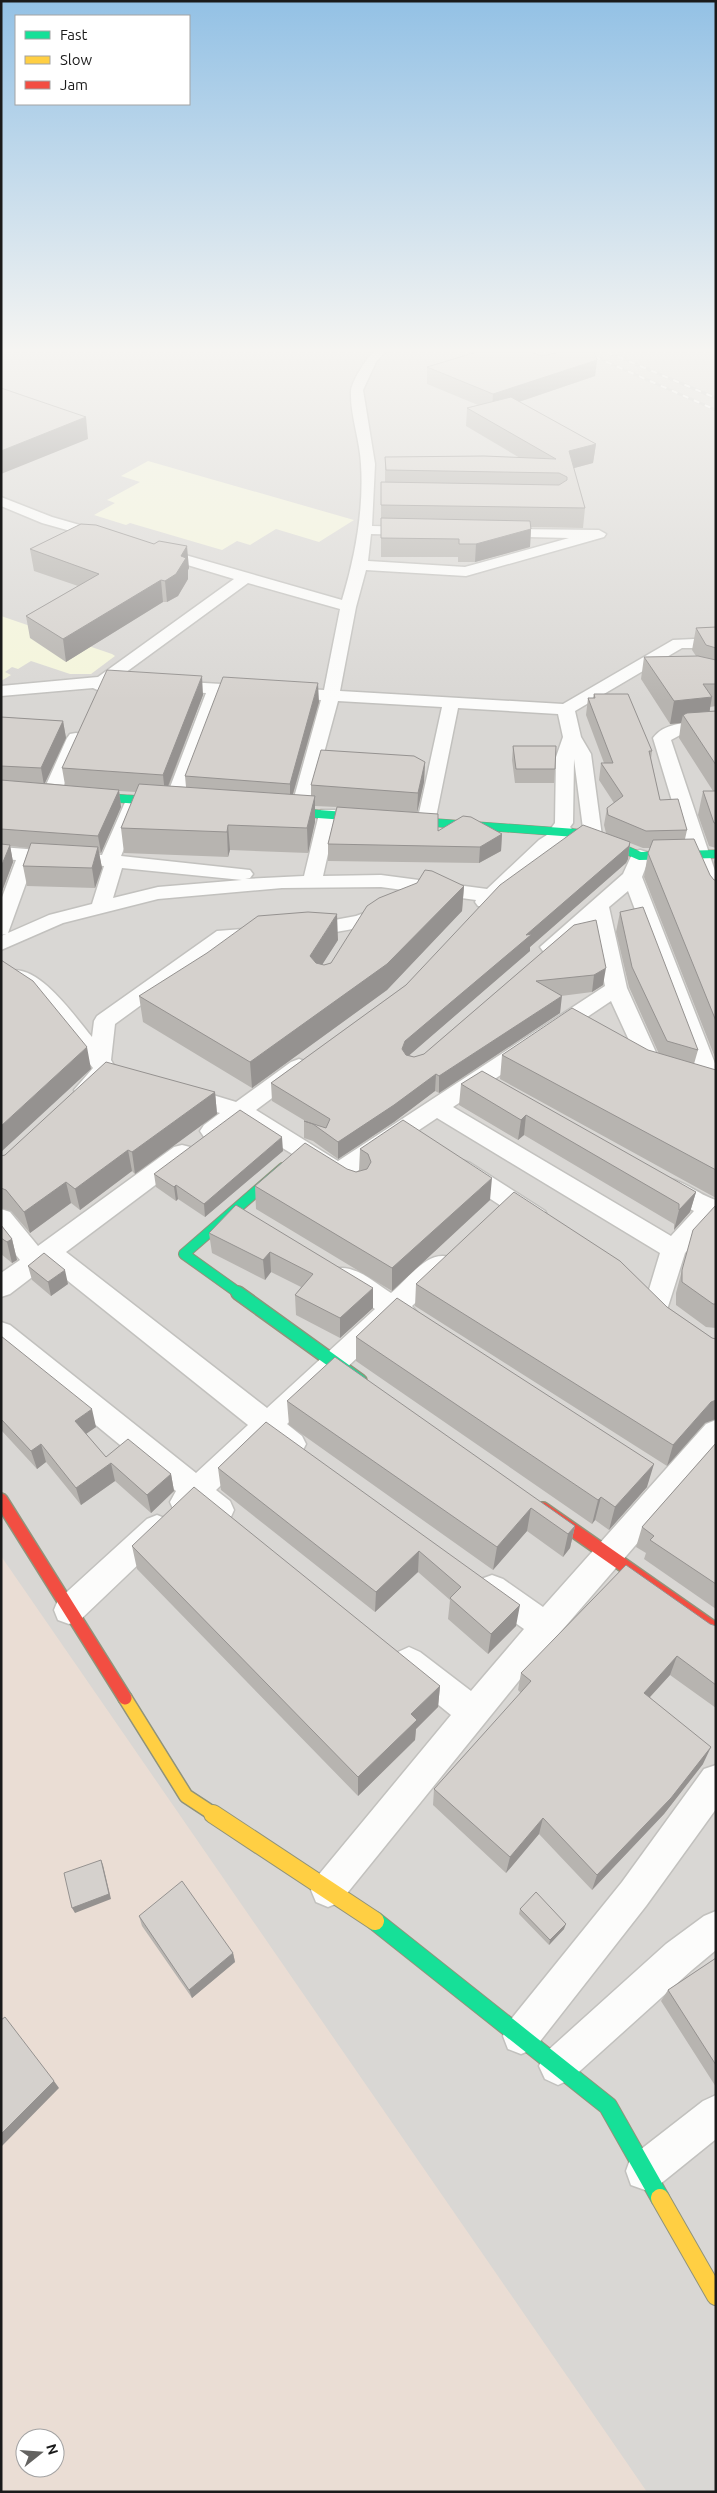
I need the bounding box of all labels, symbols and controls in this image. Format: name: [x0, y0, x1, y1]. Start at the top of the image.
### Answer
legend: [15, 15, 190, 105]
text: Fast: [60, 26, 88, 43]
text: Slow: [60, 51, 93, 68]
text: Jam: [60, 76, 88, 93]
north arrow: [15, 2428, 65, 2478]
text: N: [43, 2442, 62, 2457]

